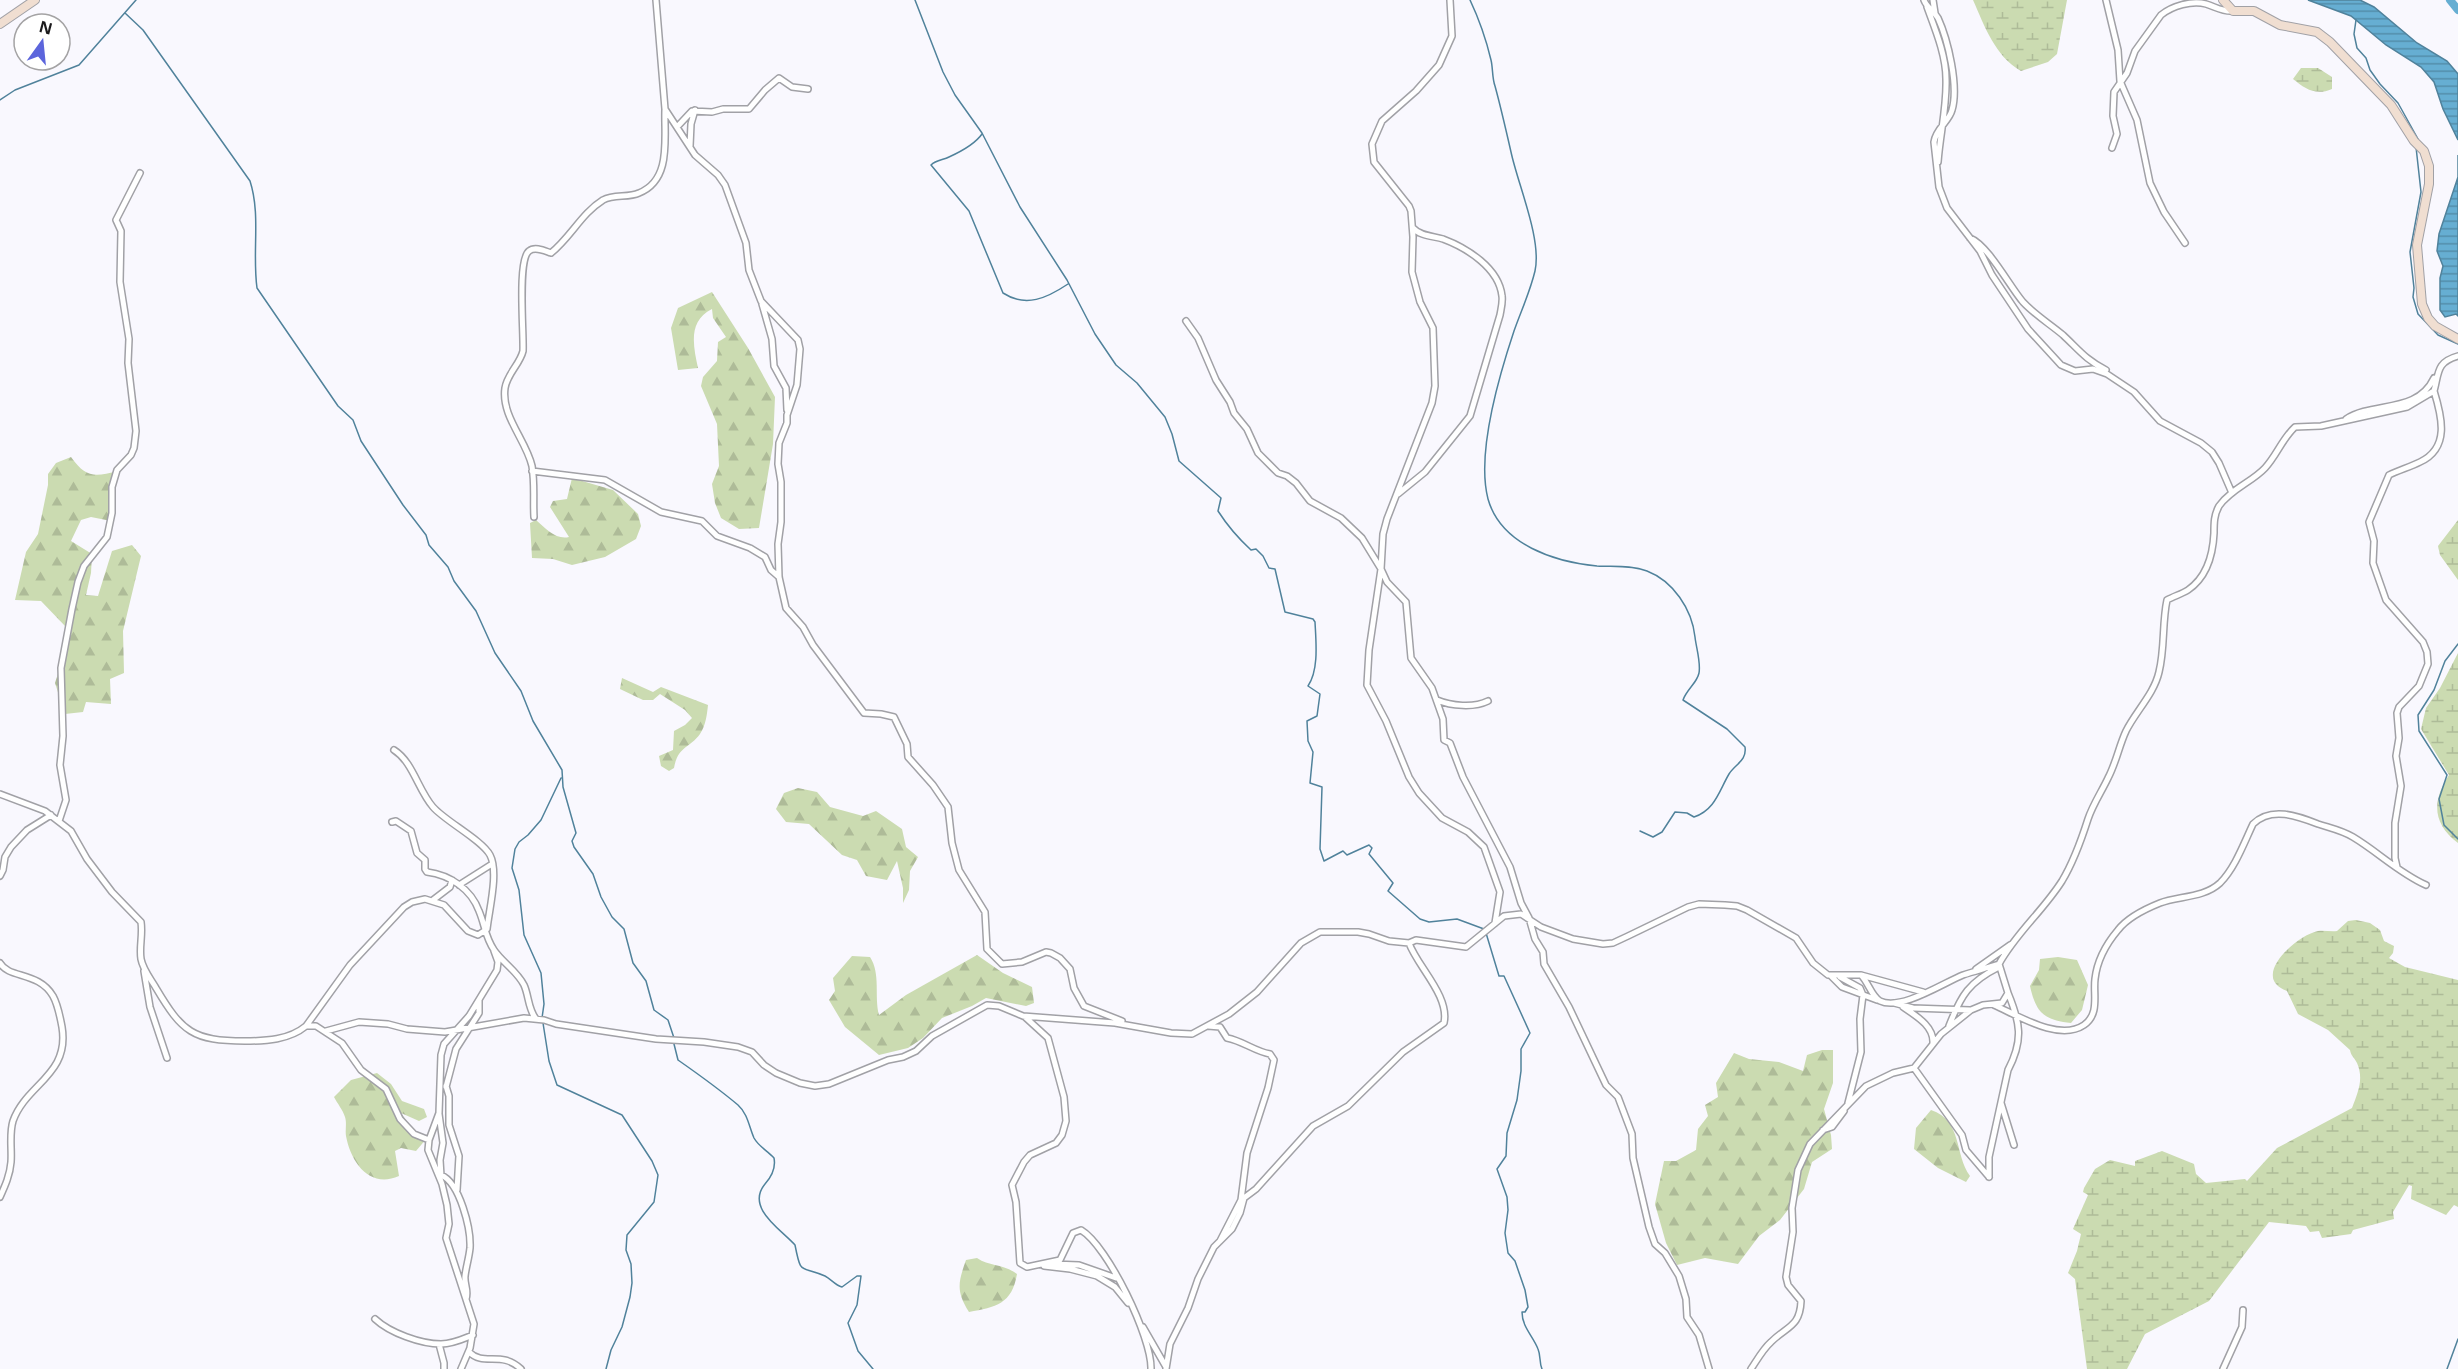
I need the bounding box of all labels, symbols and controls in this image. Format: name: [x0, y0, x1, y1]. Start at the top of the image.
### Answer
north arrow: [12, 12, 72, 72]
text: N: [37, 15, 55, 40]

